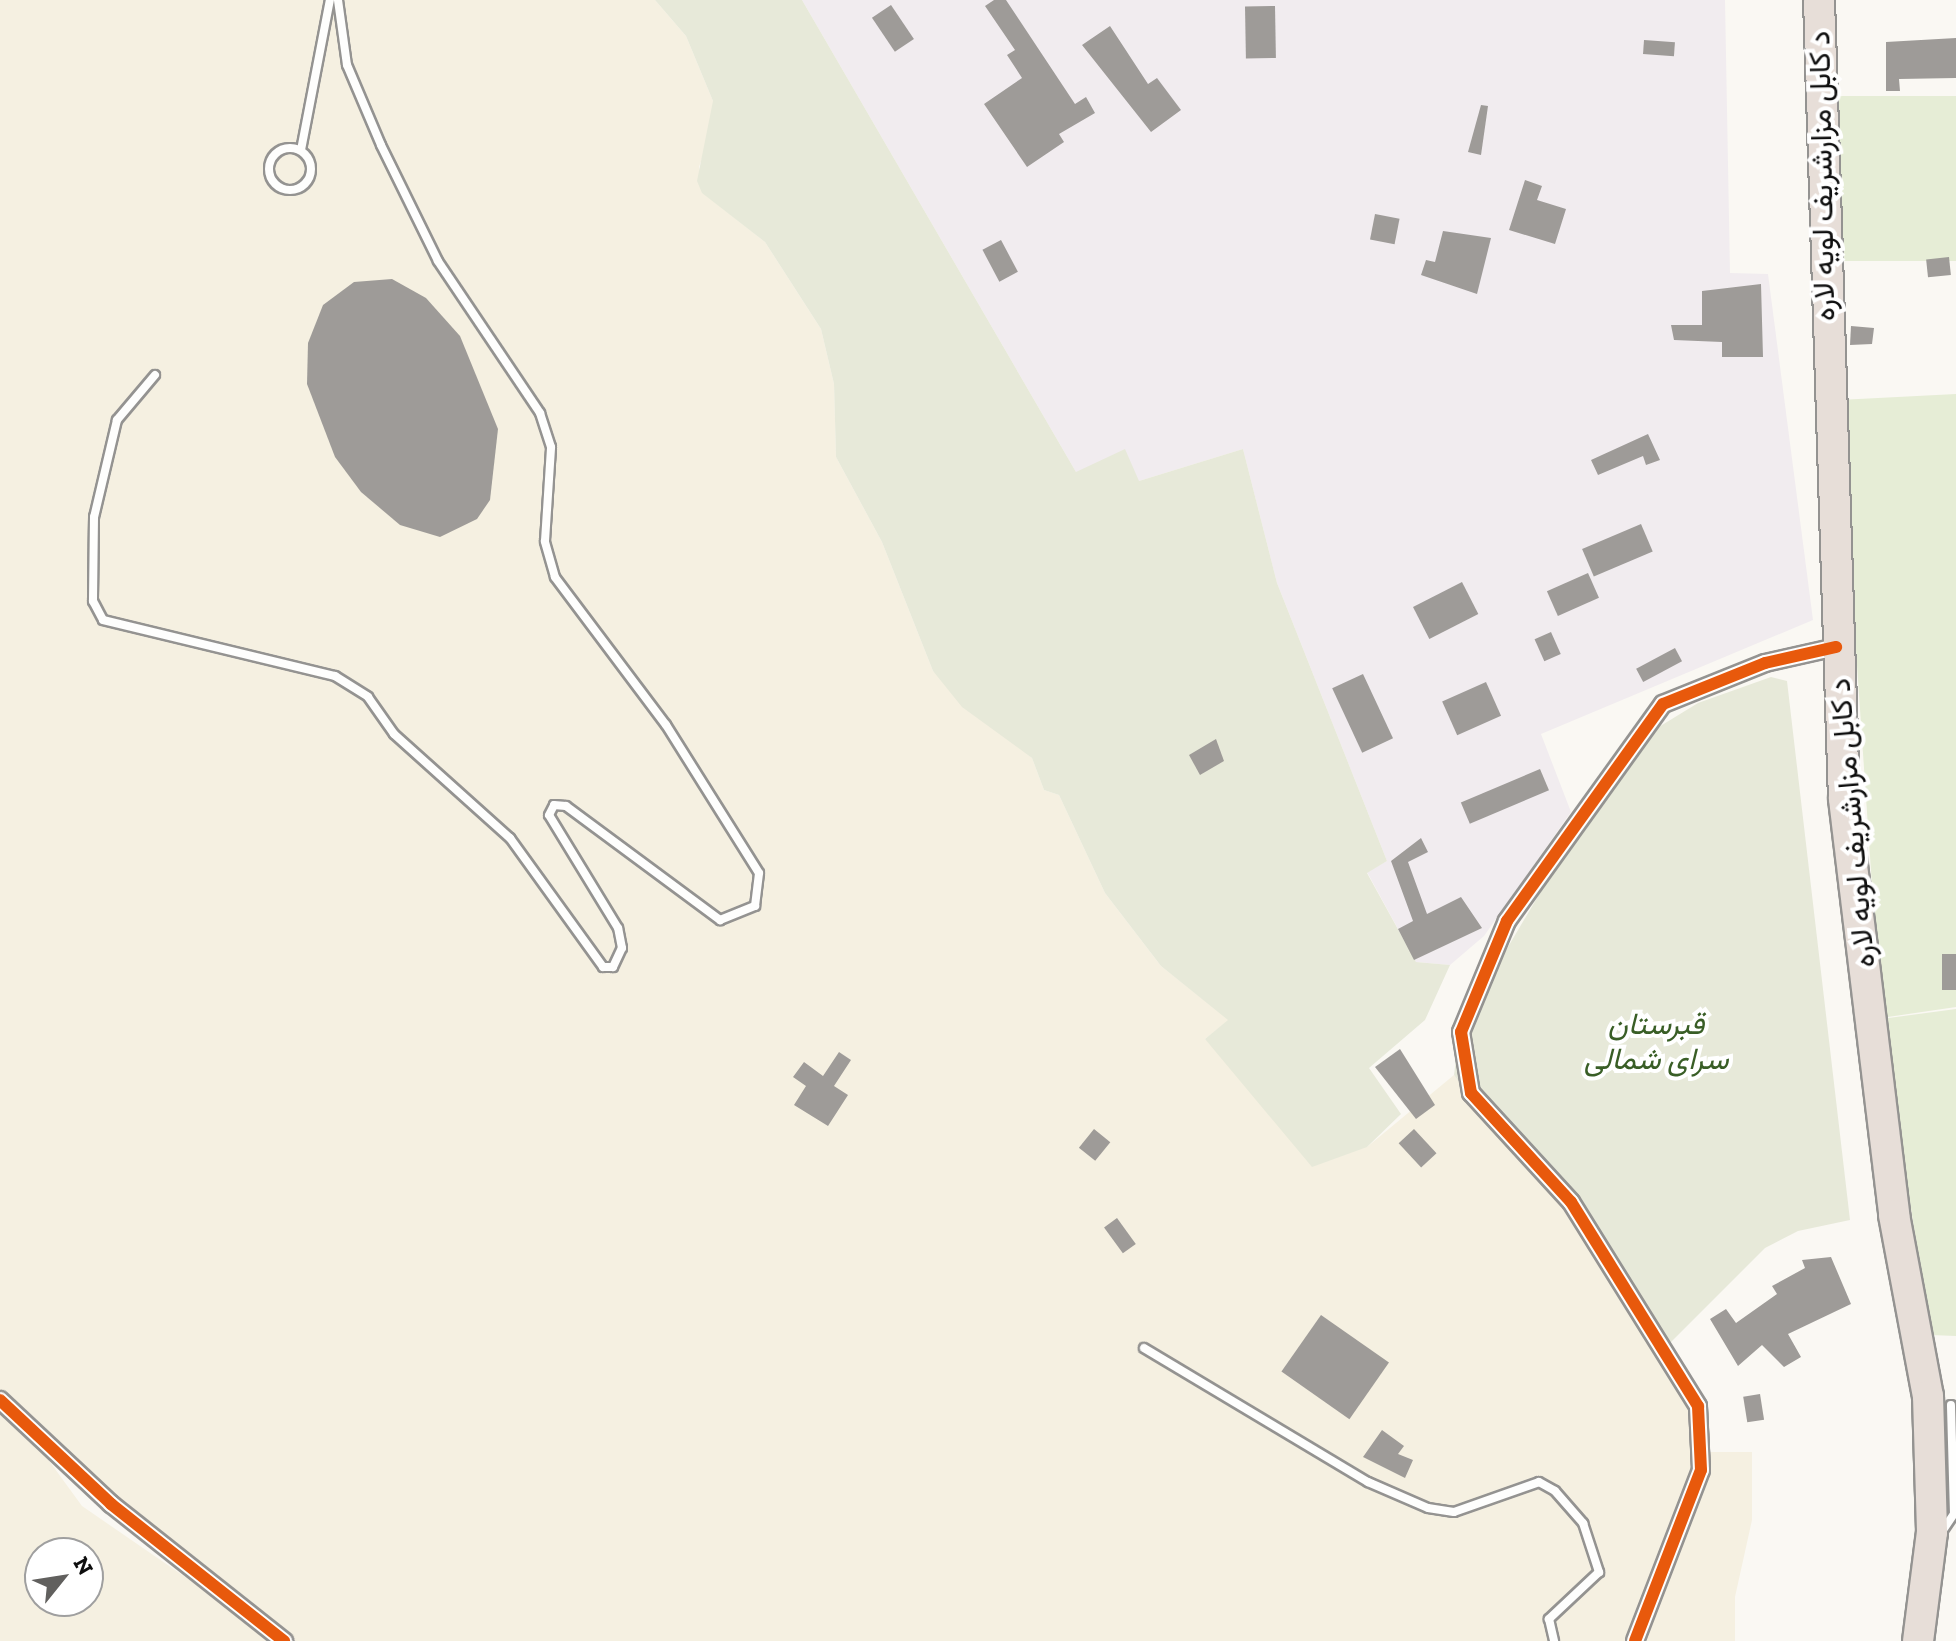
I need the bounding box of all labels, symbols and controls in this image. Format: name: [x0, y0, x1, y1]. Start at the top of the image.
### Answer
street label: د کابل مزارشریف لویه لاره: [1801, 30, 1843, 322]
street label: د کابل مزارشریف لویه لاره: [1821, 677, 1883, 969]
park label: قبرستان سرای شمالی: [1584, 1006, 1728, 1076]
north arrow: [24, 1537, 104, 1617]
text: N: [68, 1552, 99, 1580]

